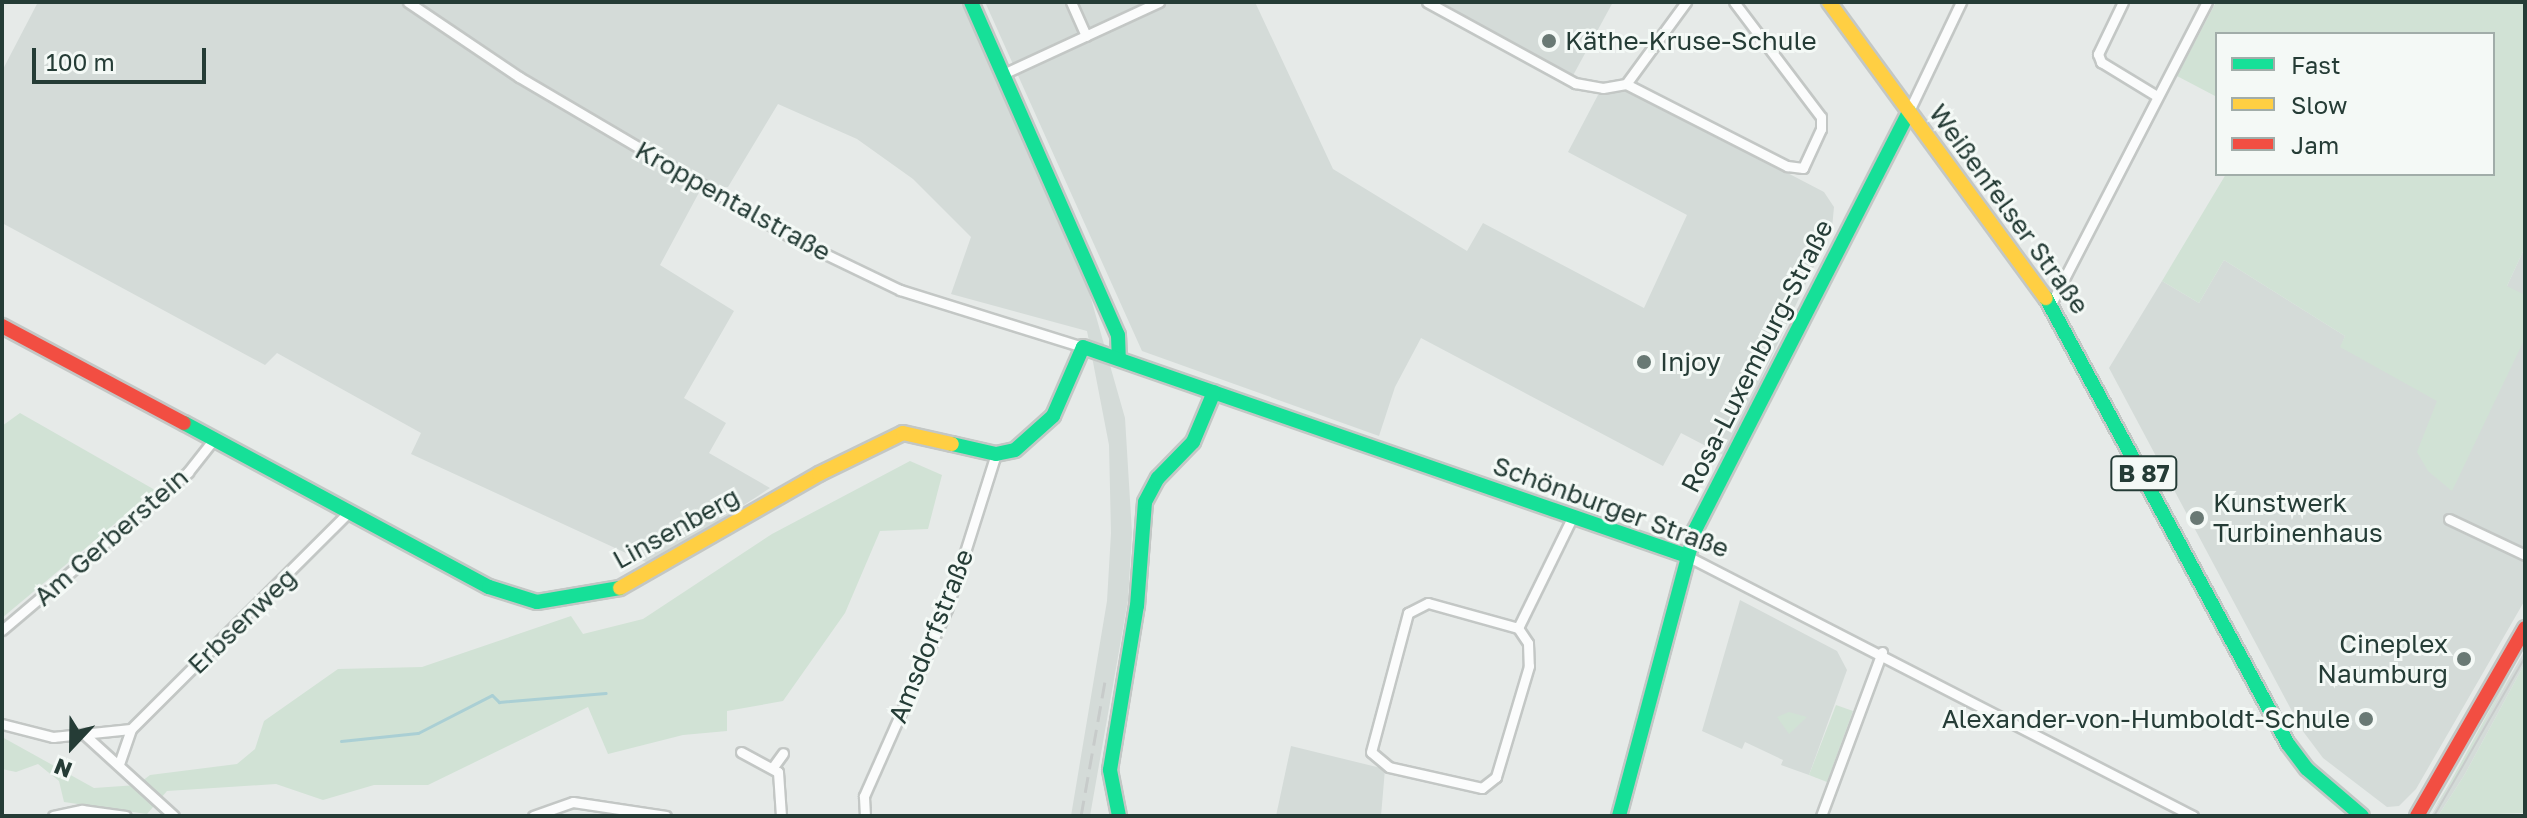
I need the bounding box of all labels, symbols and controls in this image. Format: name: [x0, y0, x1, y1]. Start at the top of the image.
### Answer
place label: Käthe-Kruse-Schule: [1565, 25, 1817, 57]
scale bar: [36, 32, 210, 82]
marker: Käthe-Kruse-Schule: [1540, 32, 1558, 50]
legend: [2215, 32, 2495, 176]
text: 100 m: [46, 47, 115, 76]
text: Fast: [2291, 50, 2341, 79]
text: Slow: [2291, 90, 2347, 119]
street label: Weißenfelser Straße: [1922, 98, 2096, 320]
text: Jam: [2291, 130, 2339, 159]
street label: Kroppentalstraße: [630, 134, 836, 268]
street label: Rosa-Luxemburg-Straße: [1675, 214, 1839, 498]
place label: Injoy: [1660, 346, 1721, 378]
marker: Injoy: [1635, 353, 1653, 371]
street label: Schönburger Straße: [1489, 450, 1733, 564]
road number: B 87: [2110, 453, 2178, 493]
street label: Am Gerberstein: [28, 462, 194, 612]
street label: Linsenberg: [607, 481, 745, 575]
place label: Kunstwerk Turbinenhaus: [2213, 487, 2383, 548]
marker: Kunstwerk Turbinenhaus: [2188, 509, 2206, 527]
street label: Amsdorfstraße: [882, 544, 980, 728]
street label: Erbsenweg: [181, 562, 303, 680]
place label: Cineplex Naumburg: [2317, 628, 2448, 690]
marker: Cineplex Naumburg: [2455, 650, 2473, 668]
place label: Alexander-von-Humboldt-Schule: [1942, 703, 2350, 735]
north arrow: [32, 706, 112, 786]
marker: Alexander-von-Humboldt-Schule: [2357, 710, 2375, 728]
text: N: [50, 753, 76, 784]

